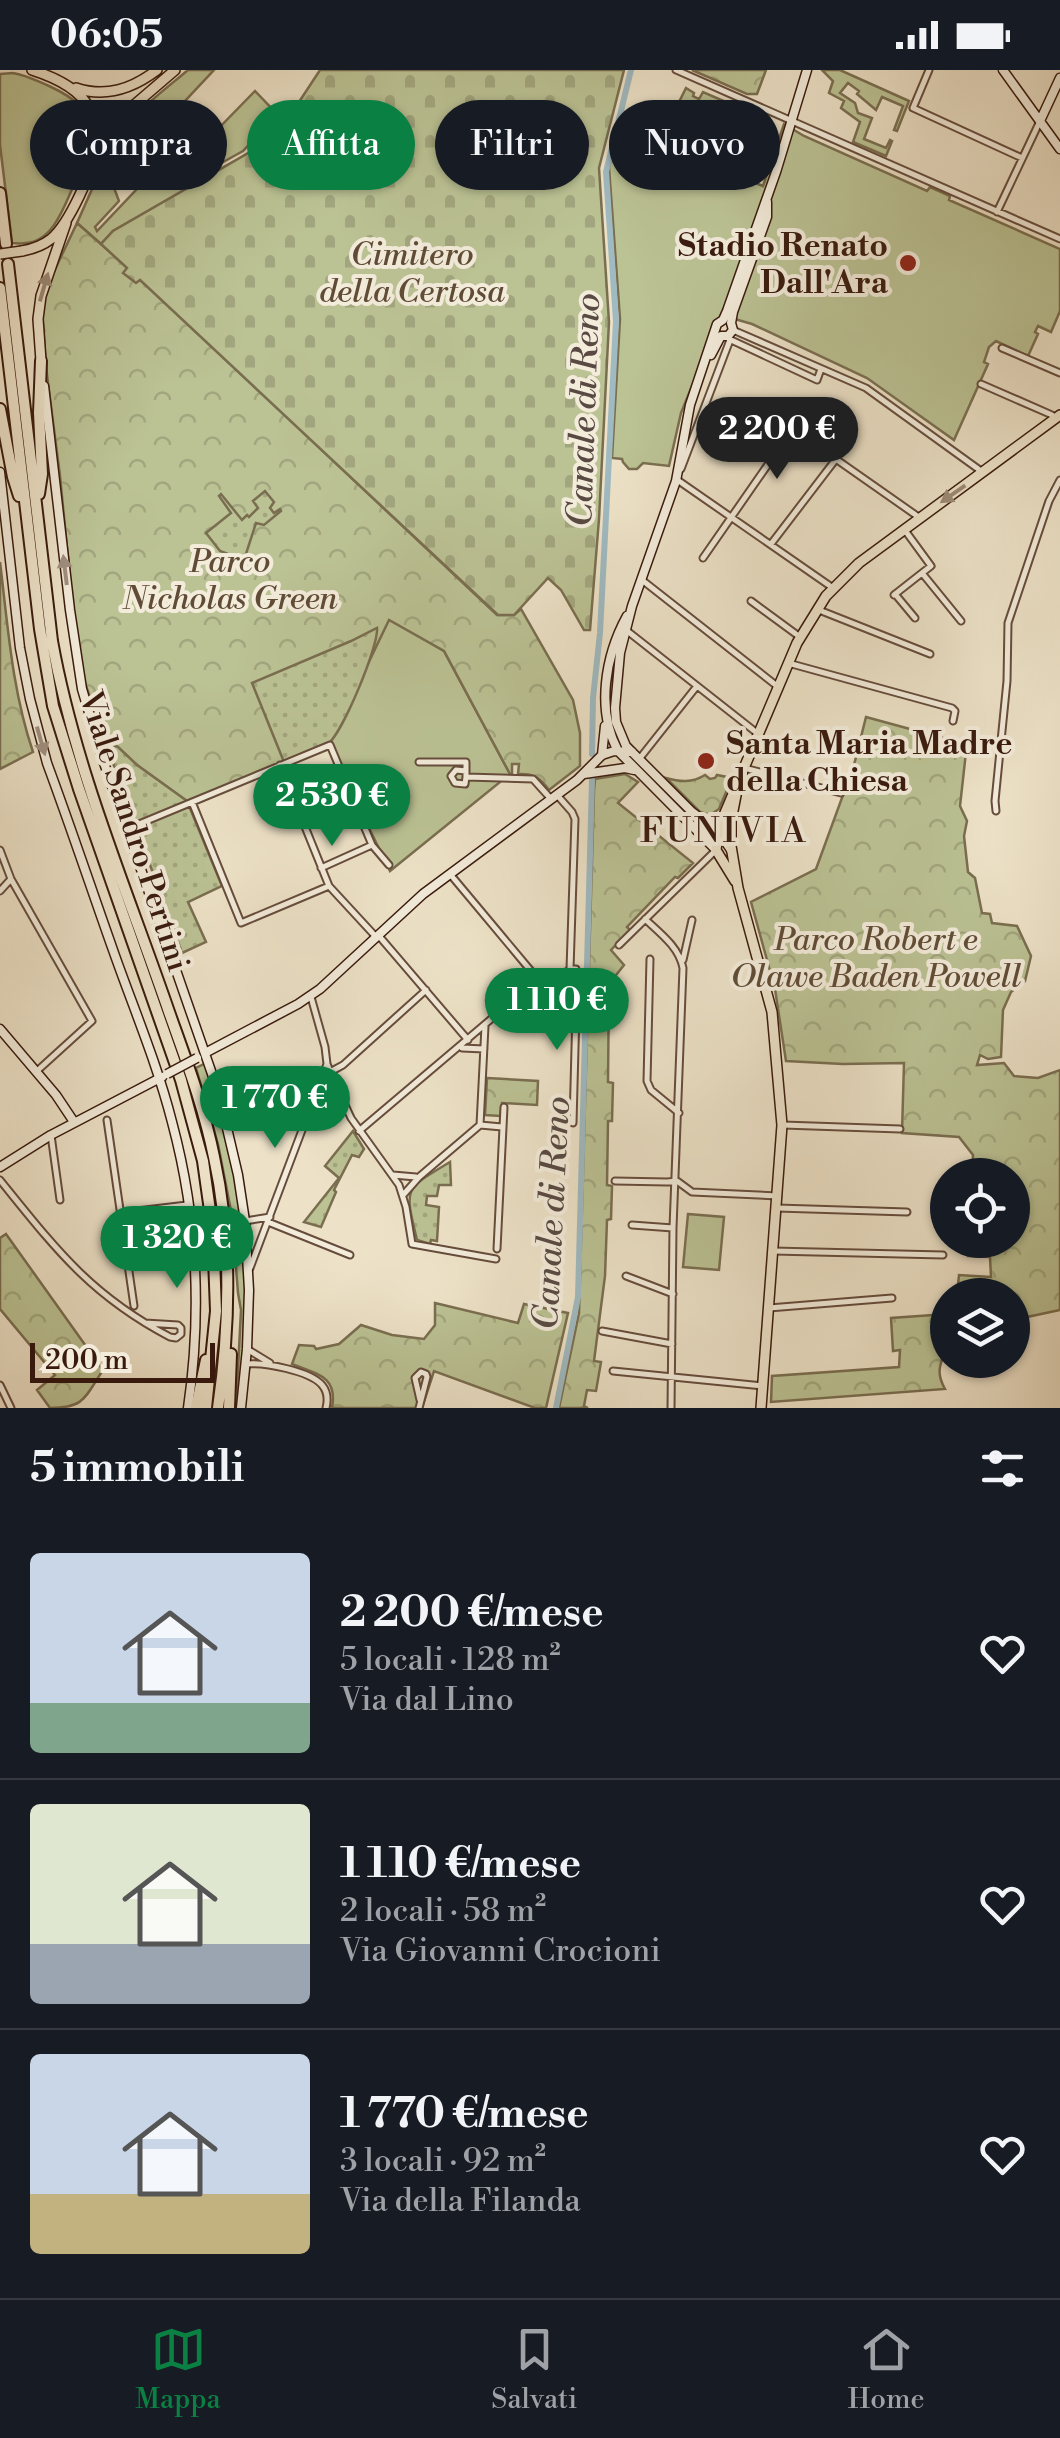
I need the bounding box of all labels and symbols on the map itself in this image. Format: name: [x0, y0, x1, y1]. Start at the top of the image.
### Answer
place label: Stadio Renato Dall'Ara: [678, 226, 889, 303]
park label: Cimitero della Certosa: [319, 235, 505, 312]
marker: Stadio Renato Dall'Ara: [897, 252, 919, 274]
one-way arrow: [37, 271, 52, 301]
water label: Canale di Reno: [559, 292, 610, 528]
pin: 2 200 €: [685, 397, 869, 482]
one-way arrow: [940, 483, 967, 503]
park label: Parco Nicholas Green: [122, 542, 339, 619]
one-way arrow: [57, 554, 73, 585]
street label: Viale Sandro Pertini: [70, 685, 198, 976]
place label: Santa Maria Madre della Chiesa: [726, 724, 1012, 801]
one-way arrow: [34, 727, 49, 757]
marker: Santa Maria Madre della Chiesa: [695, 750, 717, 772]
pin: 2 530 €: [240, 764, 424, 849]
district label: FUNIVIA: [640, 810, 808, 853]
park label: Parco Robert e Olawe Baden Powell: [731, 920, 1022, 997]
pin: 1 110 €: [465, 968, 649, 1053]
pin: 1 770 €: [183, 1066, 367, 1151]
water label: Canale di Reno: [525, 1095, 580, 1331]
pin: 1 320 €: [85, 1206, 269, 1291]
scale bar: [30, 1338, 215, 1382]

